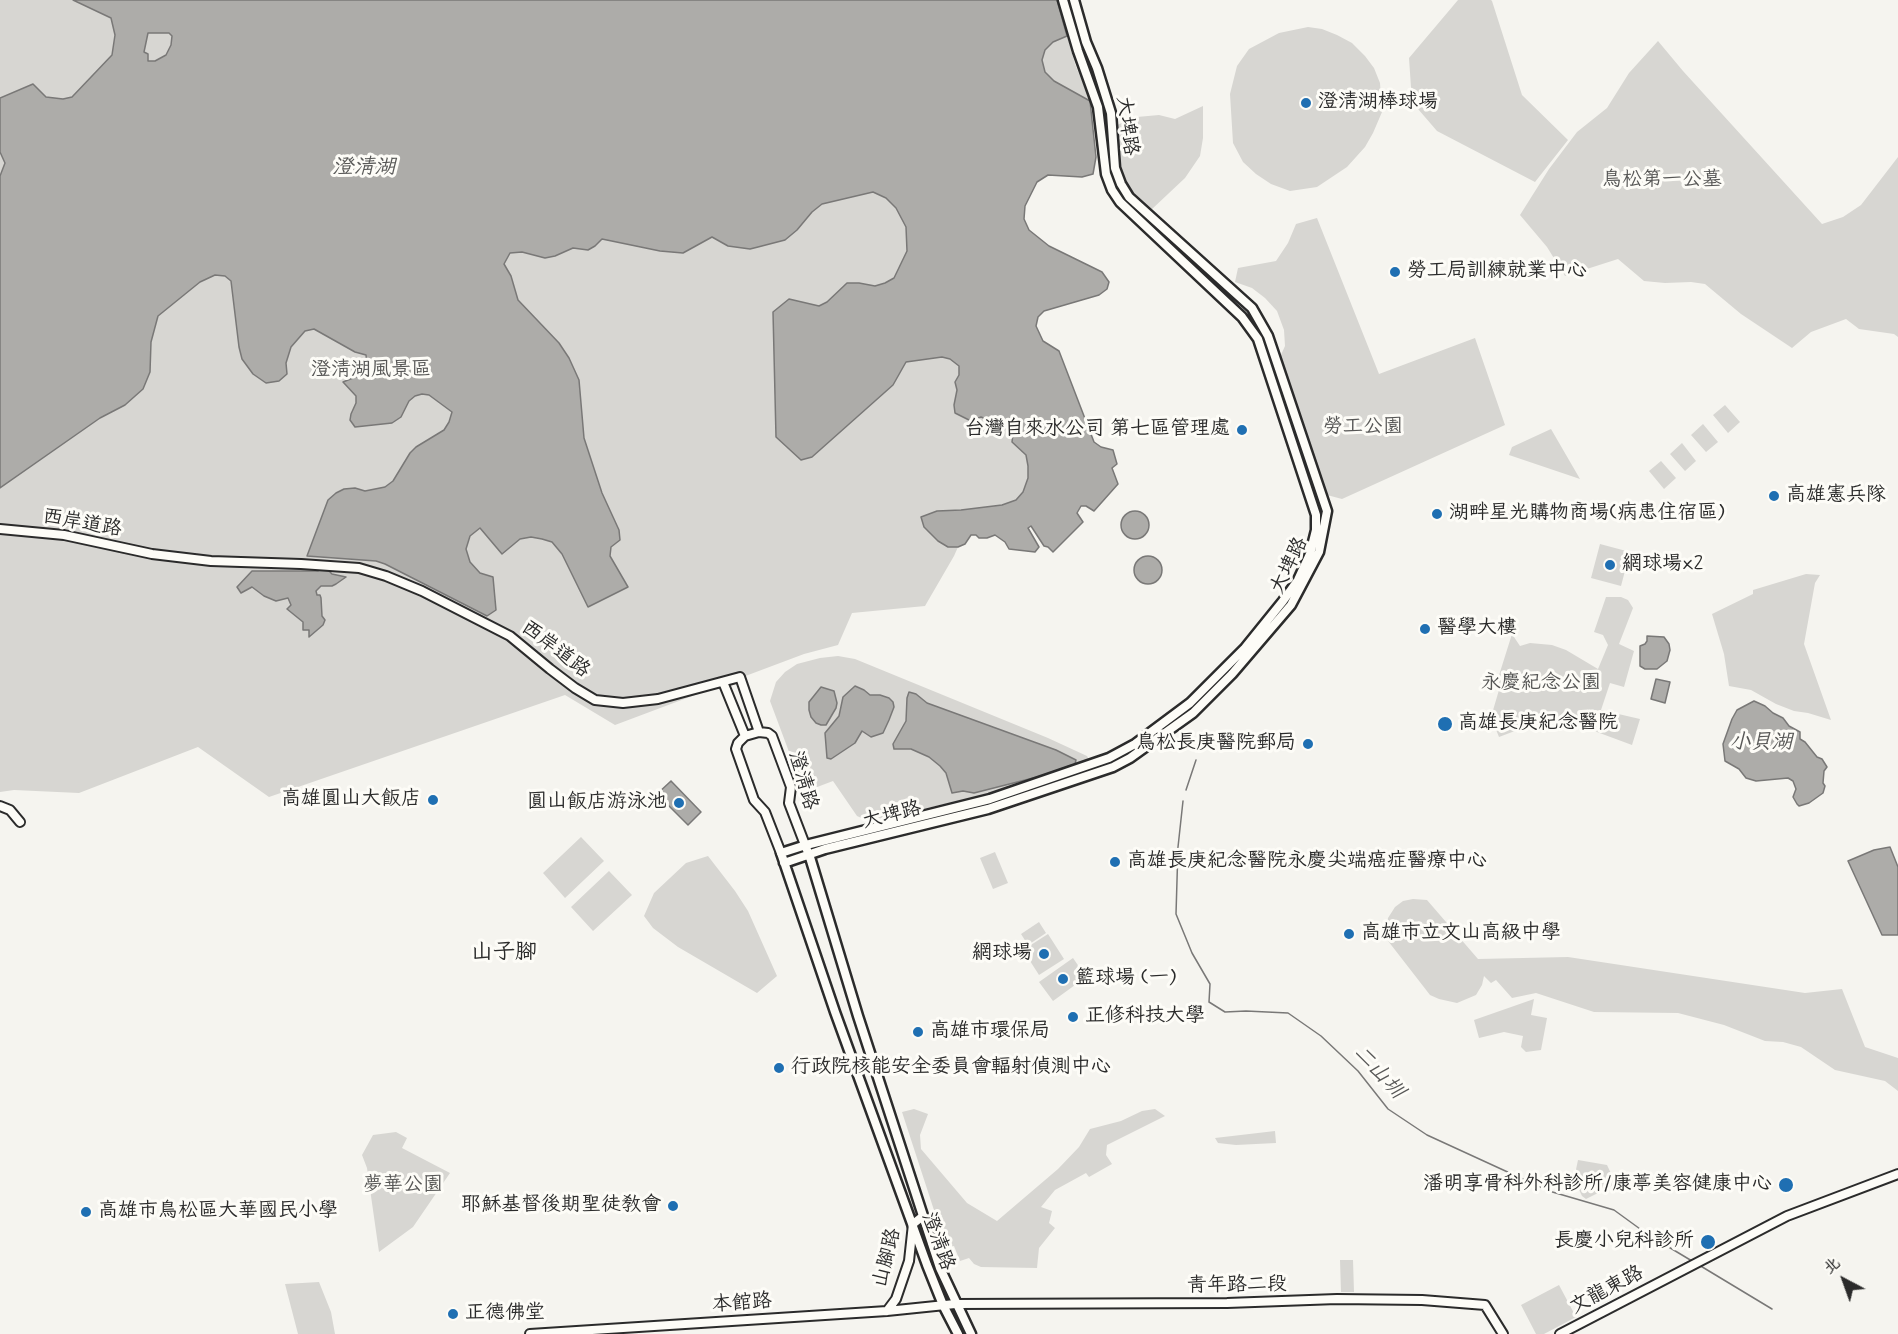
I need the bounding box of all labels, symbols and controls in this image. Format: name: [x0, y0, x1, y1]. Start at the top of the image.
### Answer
place label: 澄清湖棒球場: [1318, 91, 1438, 115]
street label: 大埤路: [1110, 95, 1142, 157]
marker: 澄清湖棒球場: [1299, 96, 1313, 110]
water label: 澄清湖: [333, 156, 395, 182]
park label: 鳥松第一公墓: [1602, 169, 1722, 193]
place label: 勞工局訓練就業中心: [1407, 260, 1587, 284]
marker: 勞工局訓練就業中心: [1388, 265, 1402, 279]
park label: 澄清湖風景區: [311, 359, 431, 383]
park label: 勞工公園: [1323, 416, 1403, 440]
place label: 台灣自來水公司 第七區管理處: [965, 418, 1230, 442]
marker: 台灣自來水公司 第七區管理處: [1235, 423, 1249, 437]
place label: 高雄憲兵隊: [1786, 484, 1886, 508]
marker: 高雄憲兵隊: [1767, 489, 1781, 503]
place label: 湖畔星光購物商場(病患住宿區): [1449, 502, 1725, 526]
street label: 西岸道路: [41, 505, 123, 543]
marker: 湖畔星光購物商場(病患住宿區): [1430, 507, 1444, 521]
street label: 大埤路: [1266, 534, 1314, 598]
place label: 網球場x2: [1622, 553, 1703, 577]
marker: 網球場x2: [1603, 558, 1617, 572]
street label: 西岸道路: [516, 616, 594, 684]
place label: 醫學大樓: [1437, 617, 1517, 641]
marker: 醫學大樓: [1418, 622, 1432, 636]
park label: 永慶紀念公園: [1481, 672, 1601, 696]
place label: 高雄長庚紀念醫院: [1458, 712, 1618, 736]
marker: 高雄長庚紀念醫院: [1436, 715, 1454, 733]
water label: 小貝湖: [1730, 731, 1792, 757]
place label: 鳥松長庚醫院郵局: [1136, 732, 1296, 756]
marker: 鳥松長庚醫院郵局: [1301, 737, 1315, 751]
street label: 澄清路: [782, 749, 822, 813]
place label: 高雄圓山大飯店: [281, 788, 421, 812]
place label: 圓山飯店游泳池: [527, 791, 667, 815]
marker: 高雄圓山大飯店: [426, 793, 440, 807]
marker: 圓山飯店游泳池: [672, 796, 686, 810]
street label: 大埤路: [860, 797, 924, 835]
place label: 高雄長庚紀念醫院永慶尖端癌症醫療中心: [1127, 850, 1487, 874]
marker: 高雄長庚紀念醫院永慶尖端癌症醫療中心: [1108, 855, 1122, 869]
place label: 高雄市立文山高級中學: [1361, 922, 1561, 946]
marker: 高雄市立文山高級中學: [1342, 927, 1356, 941]
district label: 山子腳: [471, 940, 537, 966]
place label: 網球場: [972, 942, 1032, 966]
marker: 網球場: [1037, 947, 1051, 961]
place label: 籃球場 (一): [1075, 967, 1176, 991]
marker: 籃球場 (一): [1056, 972, 1070, 986]
place label: 正修科技大學: [1085, 1005, 1205, 1029]
marker: 正修科技大學: [1066, 1010, 1080, 1024]
place label: 高雄市環保局: [930, 1020, 1050, 1044]
marker: 高雄市環保局: [911, 1025, 925, 1039]
water label: 二山圳: [1347, 1041, 1409, 1105]
place label: 行政院核能安全委員會輻射偵測中心: [791, 1056, 1111, 1080]
marker: 行政院核能安全委員會輻射偵測中心: [772, 1061, 786, 1075]
place label: 潘明享骨科外科診所/康葶美容健康中心: [1423, 1173, 1772, 1197]
park label: 夢華公園: [363, 1174, 443, 1198]
marker: 潘明享骨科外科診所/康葶美容健康中心: [1777, 1176, 1795, 1194]
place label: 耶穌基督後期聖徒教會: [461, 1194, 661, 1218]
marker: 耶穌基督後期聖徒教會: [666, 1199, 680, 1213]
place label: 高雄市鳥松區大華國民小學: [98, 1200, 338, 1224]
marker: 高雄市鳥松區大華國民小學: [79, 1205, 93, 1219]
street label: 澄清路: [915, 1210, 959, 1274]
street label: 山腳路: [869, 1226, 907, 1290]
place label: 長慶小兒科診所: [1554, 1230, 1694, 1254]
marker: 長慶小兒科診所: [1699, 1233, 1717, 1251]
north arrow: [1814, 1250, 1874, 1310]
text: 北: [1819, 1253, 1845, 1279]
street label: 文龍東路: [1566, 1262, 1648, 1320]
street label: 青年路二段: [1187, 1273, 1287, 1299]
street label: 本館路: [711, 1290, 773, 1318]
place label: 正德佛堂: [465, 1302, 545, 1326]
marker: 正德佛堂: [446, 1307, 460, 1321]

